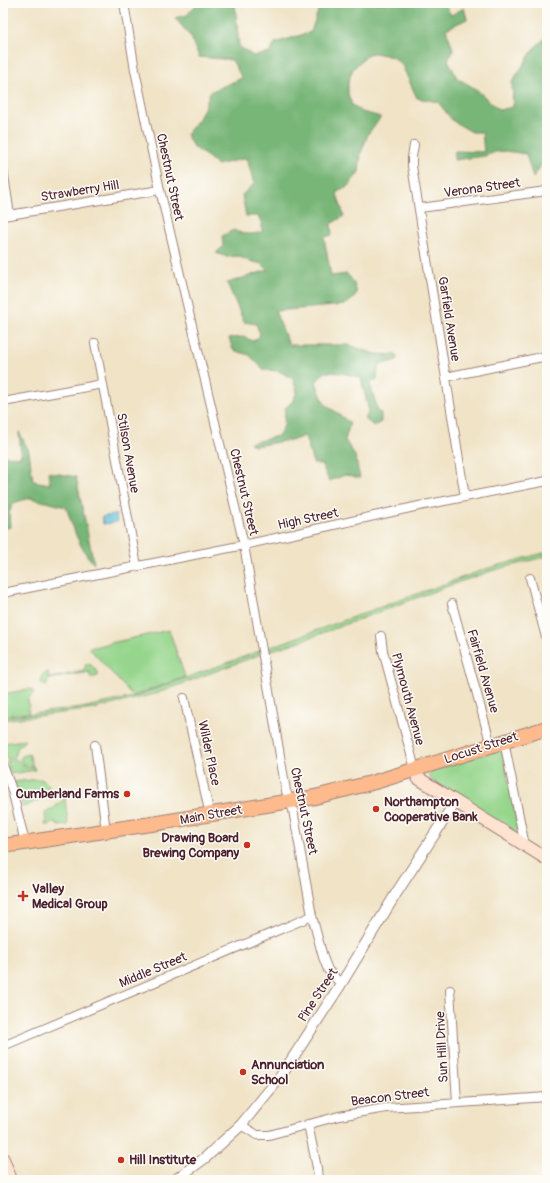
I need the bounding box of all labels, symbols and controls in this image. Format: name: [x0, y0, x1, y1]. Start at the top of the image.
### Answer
street label: Chestnut Street: [153, 132, 187, 223]
street label: Verona Street: [443, 175, 522, 201]
street label: Strawberry Hill: [40, 177, 120, 205]
street label: Garfield Avenue: [434, 275, 464, 363]
street label: Stilson Avenue: [113, 412, 143, 495]
street label: Chestnut Street: [226, 447, 262, 538]
street label: High Street: [276, 505, 340, 533]
street label: Fairfield Avenue: [463, 627, 503, 715]
street label: Plymouth Avenue: [388, 651, 428, 748]
street label: Wilder Place: [194, 719, 224, 788]
street label: Locust Street: [442, 728, 521, 767]
street label: Chestnut Street: [287, 766, 321, 857]
place label: Cumberland Farms: [16, 786, 119, 802]
marker: Cumberland Farms: [122, 789, 132, 799]
place label: Northampton Cooperative Bank: [384, 794, 478, 825]
street label: Main Street: [179, 802, 244, 828]
marker: Northampton Cooperative Bank: [371, 804, 381, 814]
place label: Drawing Board Brewing Company: [143, 830, 239, 861]
marker: Drawing Board Brewing Company: [242, 840, 252, 850]
place label: Valley Medical Group: [32, 881, 108, 912]
marker: Valley Medical Group: [17, 890, 29, 902]
street label: Middle Street: [117, 948, 190, 991]
street label: Pine Street: [295, 964, 342, 1025]
street label: Sun Hill Drive: [432, 1010, 452, 1083]
place label: Annunciation School: [251, 1057, 325, 1088]
marker: Annunciation School: [238, 1067, 248, 1077]
street label: Beacon Street: [350, 1084, 431, 1110]
place label: Hill Institute: [129, 1152, 197, 1168]
marker: Hill Institute: [116, 1155, 126, 1165]

